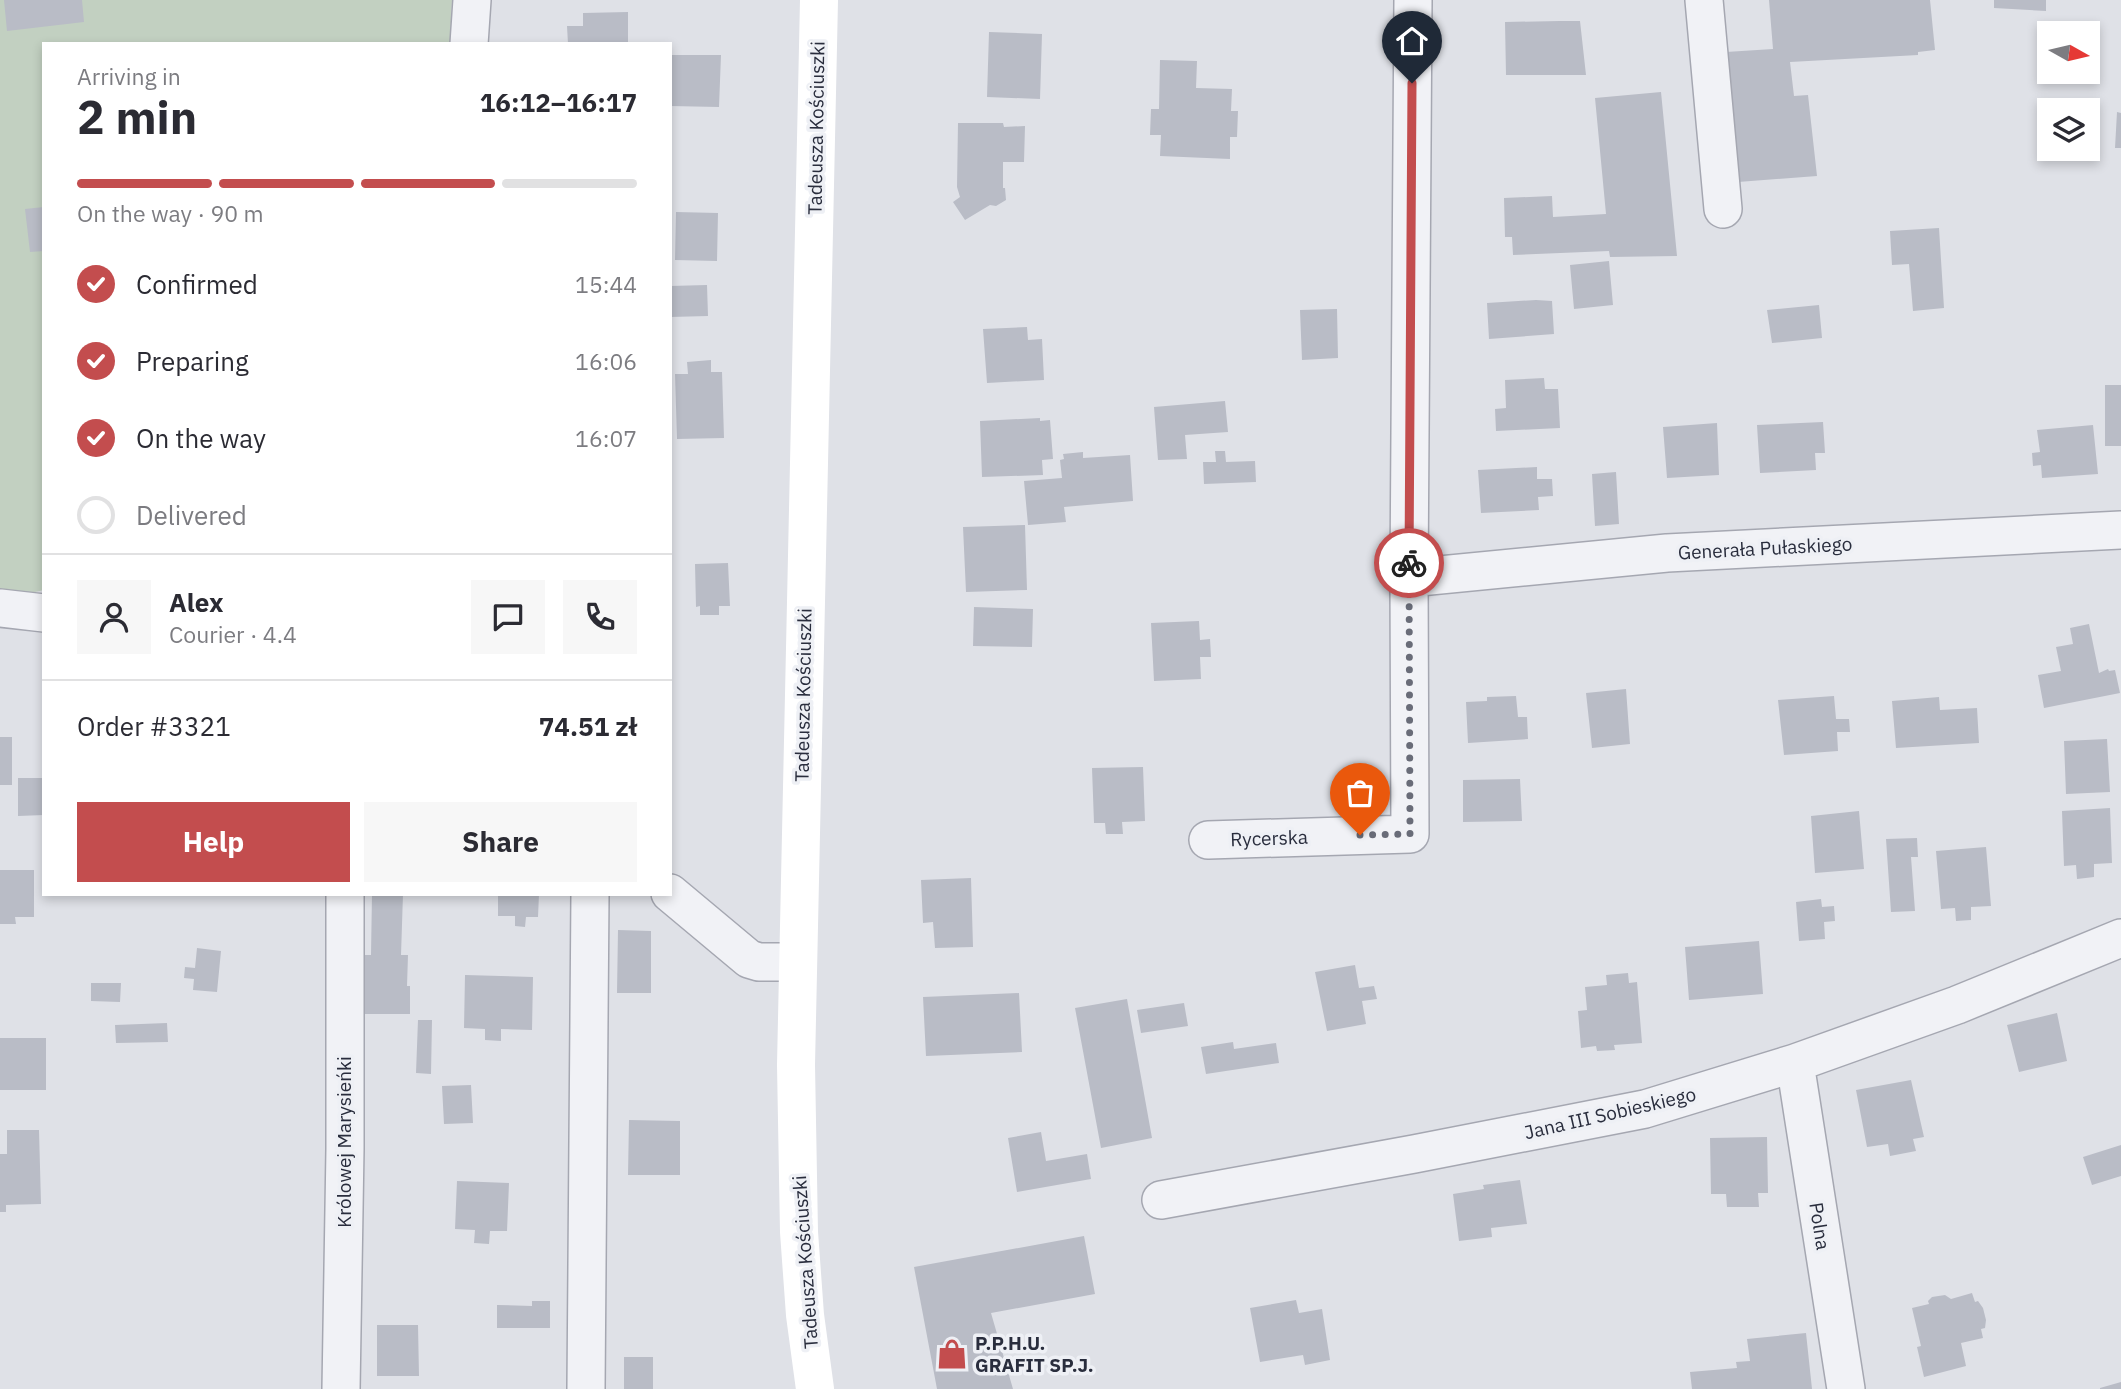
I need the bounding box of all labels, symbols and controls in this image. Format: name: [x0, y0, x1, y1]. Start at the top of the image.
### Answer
pin: [1382, 11, 1442, 83]
north arrow: [2037, 21, 2100, 84]
map controls: [2037, 21, 2100, 161]
icon: home: [1393, 22, 1431, 60]
street label: Tadeusza Kościuszki: [802, 41, 830, 215]
text: Arriving in: [77, 61, 181, 91]
text: 16:12–16:17: [480, 85, 637, 119]
text: 2 min: [77, 87, 197, 147]
button: layers: [2037, 98, 2100, 161]
text: On the way · 90 m: [77, 198, 264, 228]
icon: check: [77, 265, 115, 303]
text: Confirmed: [136, 267, 258, 301]
text: 15:44: [575, 269, 637, 299]
icon: check: [77, 342, 115, 380]
text: Preparing: [136, 344, 249, 378]
text: 16:06: [575, 346, 637, 376]
icon: check: [77, 419, 115, 457]
text: On the way: [136, 421, 266, 455]
text: 16:07: [575, 423, 637, 453]
text: Delivered: [136, 498, 247, 532]
courier: [1374, 528, 1444, 598]
street label: Generała Pułaskiego: [1677, 531, 1853, 565]
icon: bike: [1390, 544, 1428, 582]
button: person: [77, 580, 151, 654]
button: chat: [471, 580, 545, 654]
button: phone: [563, 580, 637, 654]
text: Alex: [169, 585, 223, 619]
street label: Tadeusza Kościuszki: [789, 608, 817, 782]
text: Courier · 4.4: [169, 619, 297, 649]
text: Order #3321: [77, 709, 231, 743]
text: 74.51 zł: [539, 709, 637, 743]
pin: [1330, 763, 1390, 835]
icon: bag: [1341, 774, 1379, 812]
button: Help: [77, 802, 350, 882]
button: Share: [364, 802, 637, 882]
street label: Rycerska: [1230, 825, 1308, 851]
street label: Królowej Marysieńki: [332, 1056, 356, 1228]
street label: Jana III Sobieskiego: [1522, 1082, 1698, 1144]
street label: Tadeusza Kościuszki: [787, 1175, 823, 1349]
street label: Polna: [1804, 1200, 1836, 1252]
place label: P.P.H.U. GRAFIT SP.J.: [975, 1331, 1094, 1377]
shop icon: P.P.H.U. GRAFIT SP.J.: [935, 1337, 969, 1371]

